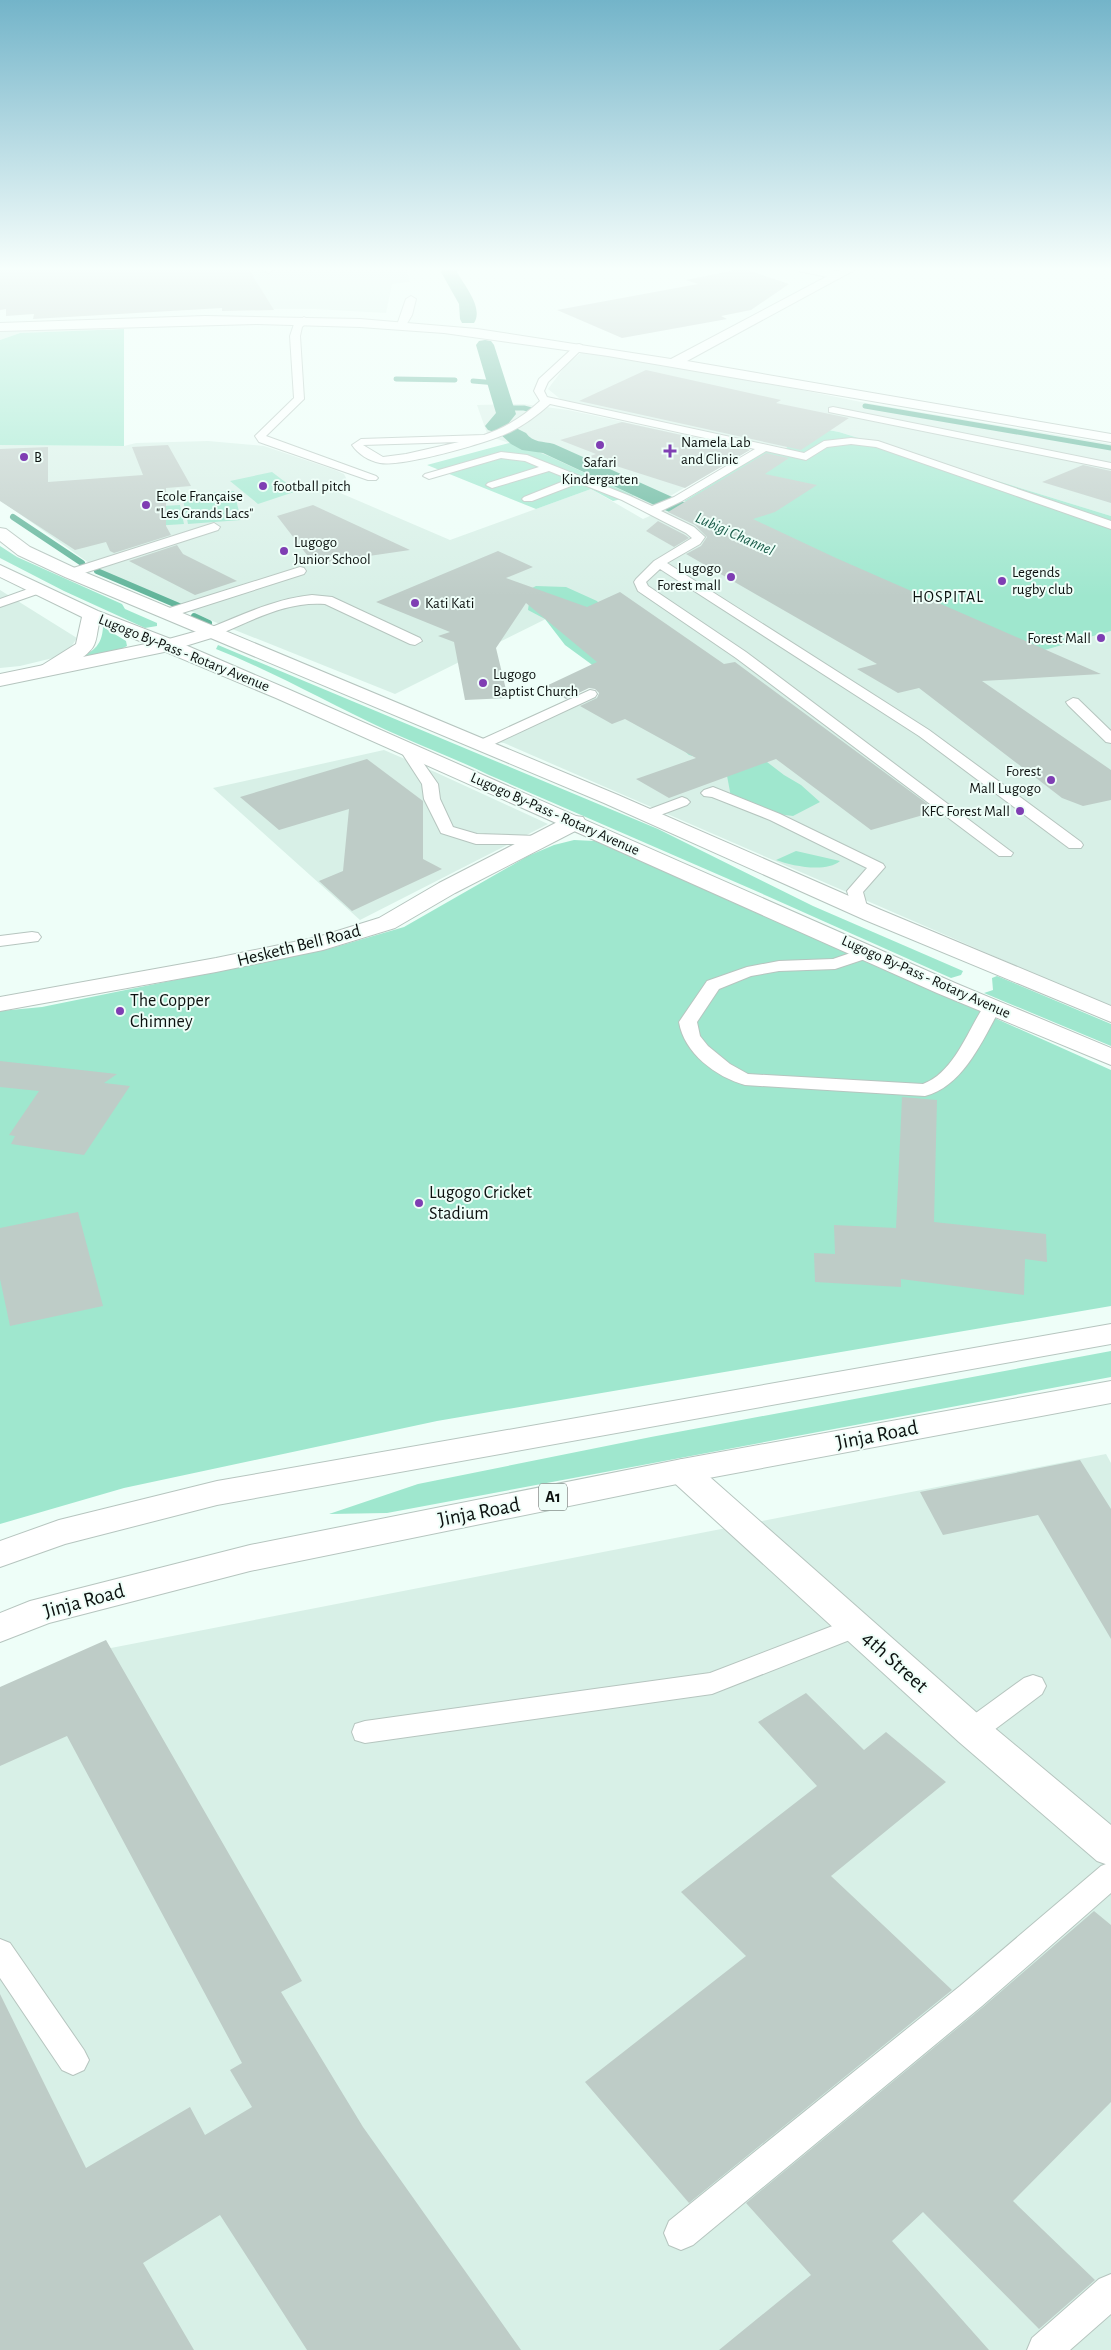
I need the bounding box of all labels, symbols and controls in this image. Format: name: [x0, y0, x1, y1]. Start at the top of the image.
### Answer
place label: Namela Lab and Clinic: [681, 435, 751, 467]
marker: Safari Kindergarten: [594, 439, 606, 451]
marker: Namela Lab and Clinic: [663, 444, 677, 458]
place label: B: [34, 450, 42, 465]
marker: B: [18, 451, 30, 463]
place label: Safari Kindergarten: [561, 455, 639, 487]
place label: football pitch: [273, 479, 351, 494]
marker: football pitch: [257, 480, 269, 492]
place label: Ecole Française "Les Grands Lacs": [156, 489, 254, 521]
marker: Ecole Française "Les Grands Lacs": [140, 499, 152, 511]
water label: Lubigi Channel: [693, 509, 777, 559]
place label: Lugogo Junior School: [294, 535, 371, 567]
marker: Lugogo Junior School: [278, 545, 290, 557]
place label: Lugogo Forest mall: [657, 561, 721, 593]
place label: Legends rugby club: [1012, 565, 1073, 597]
marker: Lugogo Forest mall: [725, 571, 737, 583]
marker: Legends rugby club: [996, 575, 1008, 587]
district label: HOSPITAL: [912, 589, 984, 605]
place label: Kati Kati: [425, 596, 474, 611]
marker: Kati Kati: [409, 597, 421, 609]
street label: Lugogo By-Pass - Rotary Avenue: [96, 612, 272, 694]
place label: Forest Mall: [1027, 631, 1091, 646]
marker: Forest Mall: [1095, 632, 1107, 644]
place label: Lugogo Baptist Church: [493, 667, 578, 699]
marker: Lugogo Baptist Church: [477, 677, 489, 689]
place label: Forest Mall Lugogo: [969, 764, 1041, 796]
street label: Lugogo By-Pass - Rotary Avenue: [468, 770, 642, 858]
marker: Forest Mall Lugogo: [1045, 774, 1057, 786]
place label: KFC Forest Mall: [921, 804, 1010, 819]
marker: KFC Forest Mall: [1014, 805, 1026, 817]
street label: Hesketh Bell Road: [235, 922, 363, 970]
street label: Lugogo By-Pass - Rotary Avenue: [839, 933, 1013, 1021]
place label: The Copper Chimney: [130, 992, 210, 1031]
marker: The Copper Chimney: [114, 1005, 126, 1017]
place label: Lugogo Cricket Stadium: [429, 1184, 532, 1223]
marker: Lugogo Cricket Stadium: [413, 1197, 425, 1209]
street label: Jinja Road: [834, 1417, 920, 1453]
road number: A1: [539, 1484, 567, 1510]
street label: Jinja Road: [436, 1494, 522, 1530]
street label: Jinja Road: [41, 1580, 127, 1622]
street label: 4th Street: [858, 1627, 932, 1697]

